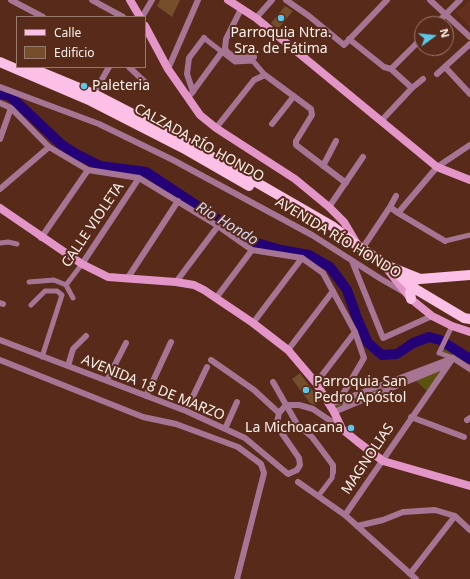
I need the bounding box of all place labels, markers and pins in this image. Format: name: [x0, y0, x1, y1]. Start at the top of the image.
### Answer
marker: Parroquia Ntra. Sra. de Fátima: [276, 13, 286, 23]
place label: Parroquia Ntra. Sra. de Fátima: [230, 25, 332, 58]
place label: Paleteria: [92, 78, 150, 94]
marker: Paleteria: [79, 81, 89, 91]
place label: Parroquia San Pedro Apóstol: [314, 374, 407, 406]
marker: Parroquia San Pedro Apóstol: [301, 385, 311, 395]
place label: La Michoacana: [245, 420, 343, 436]
marker: La Michoacana: [346, 423, 356, 433]

